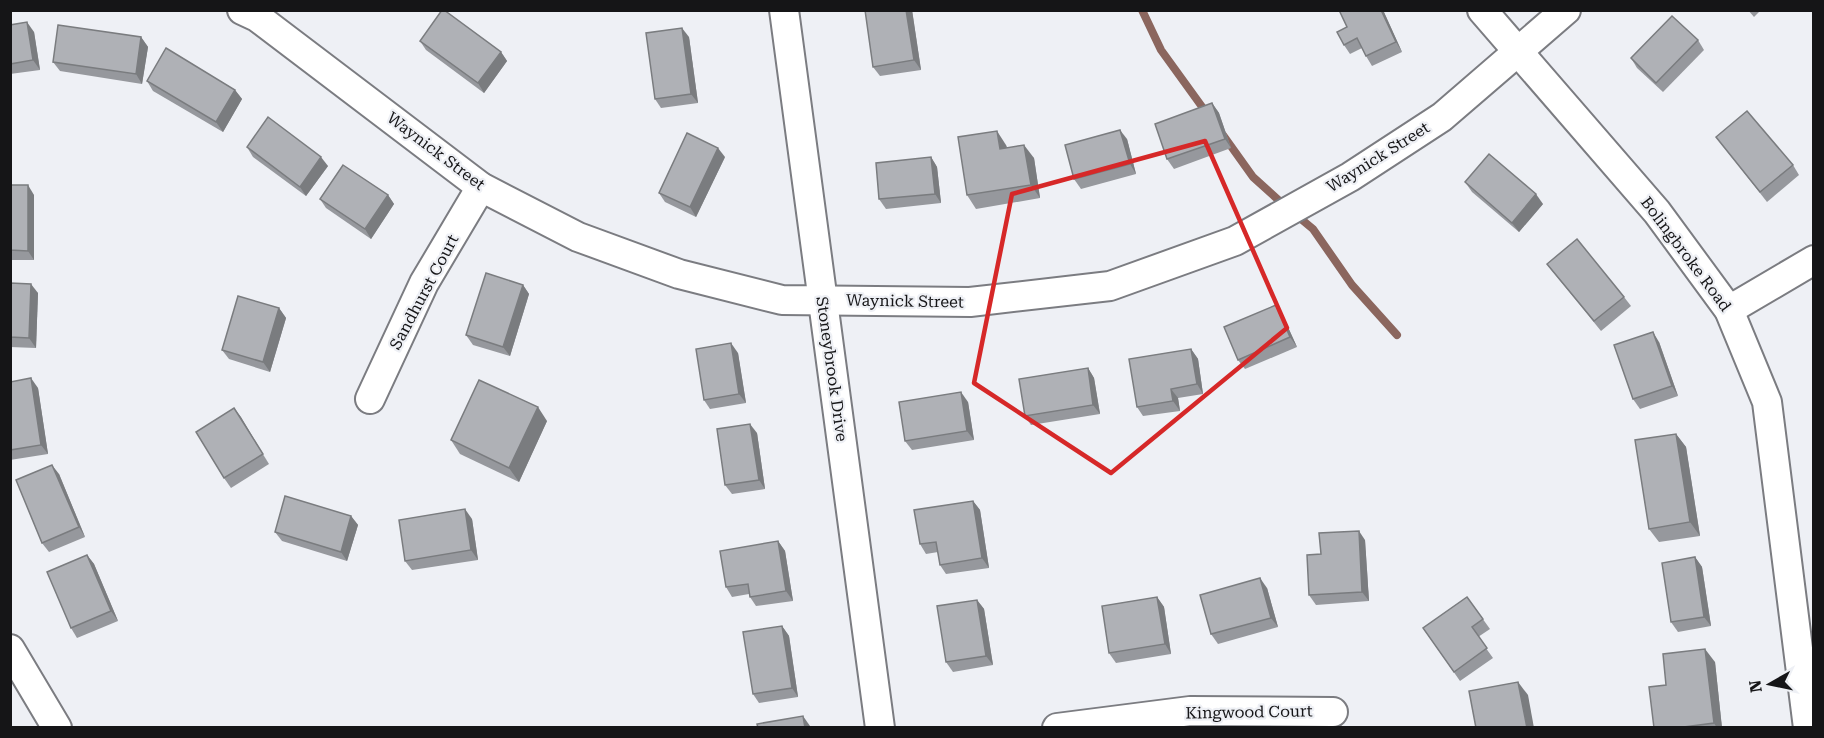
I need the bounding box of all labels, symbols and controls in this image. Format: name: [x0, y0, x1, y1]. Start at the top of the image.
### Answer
street label: Waynick Street: [383, 108, 489, 194]
street label: Waynick Street: [1323, 118, 1433, 196]
street label: Bolingbroke Road: [1637, 193, 1735, 315]
street label: Sandhurst Court: [386, 231, 462, 353]
street label: Waynick Street: [846, 290, 964, 312]
street label: Stoneybrook Drive: [812, 295, 852, 443]
north arrow: [1740, 654, 1800, 714]
text: N: [1745, 679, 1766, 694]
street label: Kingwood Court: [1185, 701, 1313, 723]

